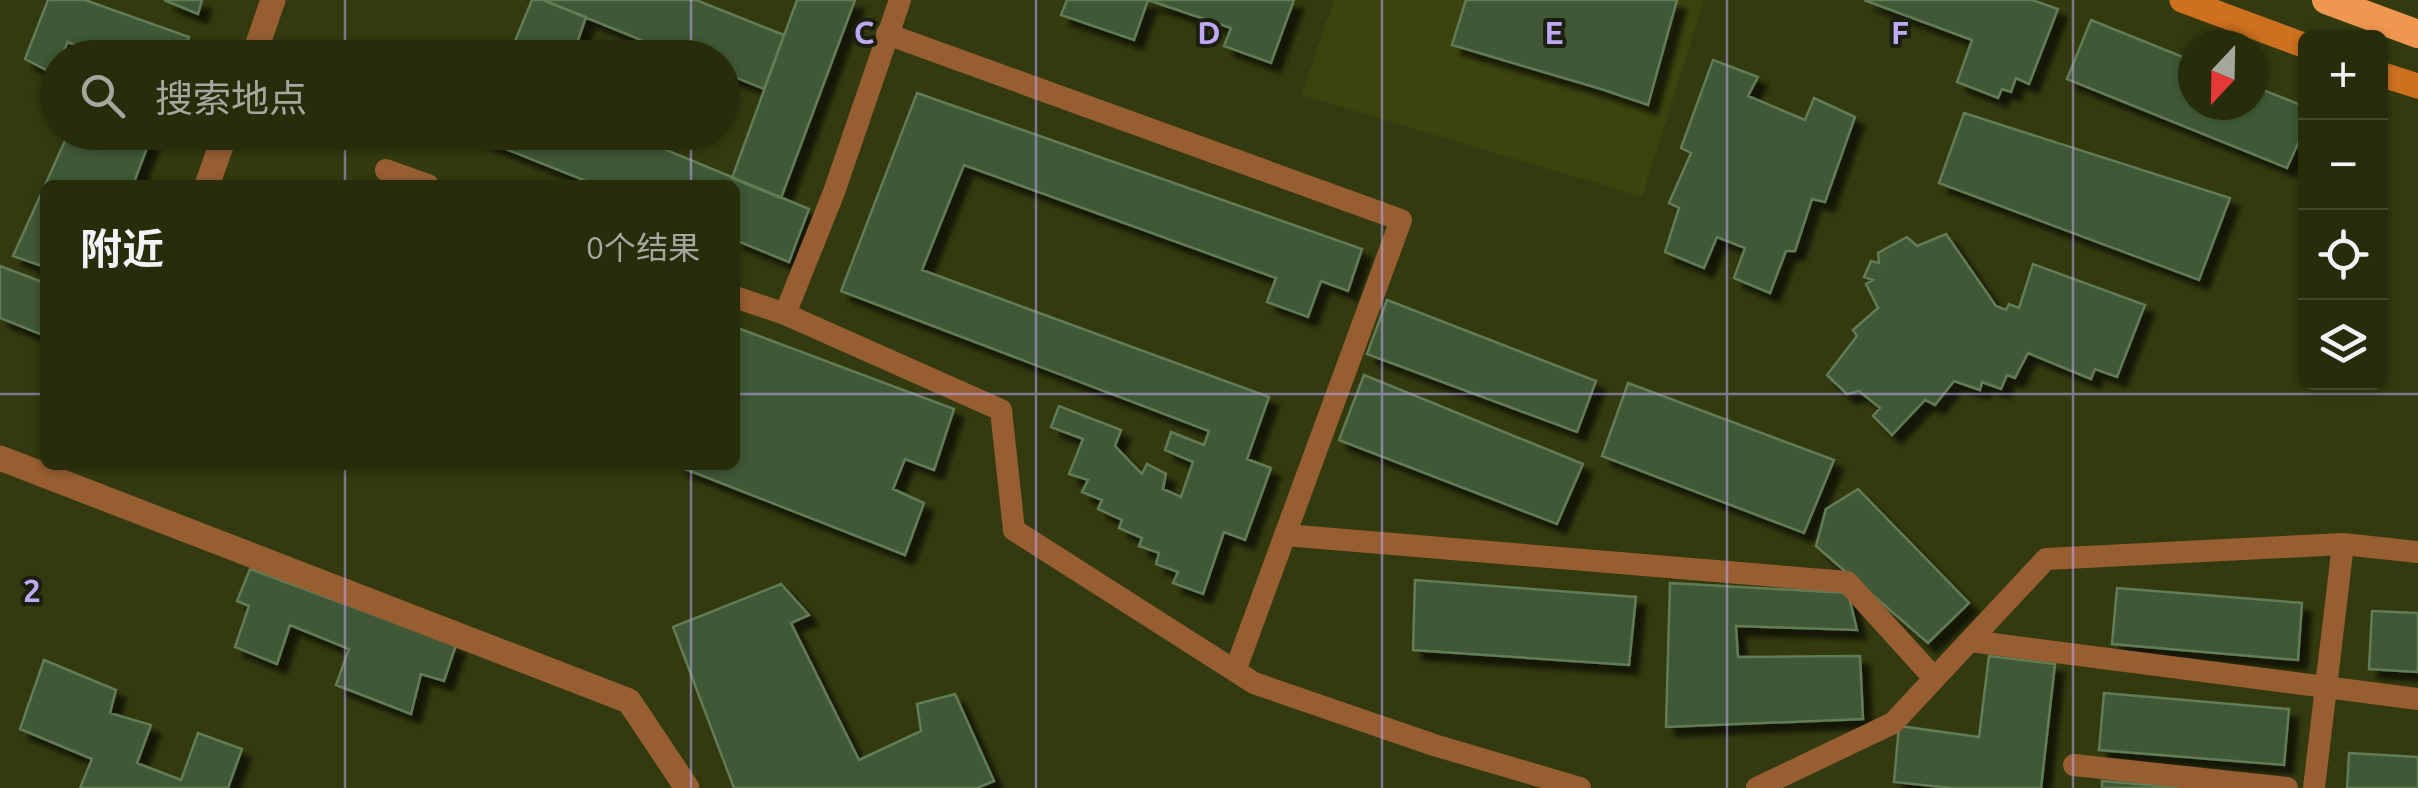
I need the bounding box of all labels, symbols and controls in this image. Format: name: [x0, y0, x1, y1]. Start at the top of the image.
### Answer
text: C: [854, 14, 874, 50]
text: D: [1197, 14, 1221, 50]
text: E: [1544, 14, 1564, 50]
text: F: [1891, 14, 1909, 50]
north arrow: [2178, 30, 2268, 120]
map controls: [2298, 30, 2388, 390]
button: +: [2298, 30, 2388, 120]
search box: [40, 40, 740, 150]
icon: search: [75, 68, 130, 123]
text: 搜索地点: [155, 77, 307, 119]
button: −: [2298, 120, 2388, 210]
button: locate: [2298, 210, 2388, 300]
text: 附近: [80, 225, 164, 272]
text: 0个结果: [586, 229, 700, 265]
button: layers: [2298, 300, 2388, 390]
text: 2: [23, 572, 41, 608]

